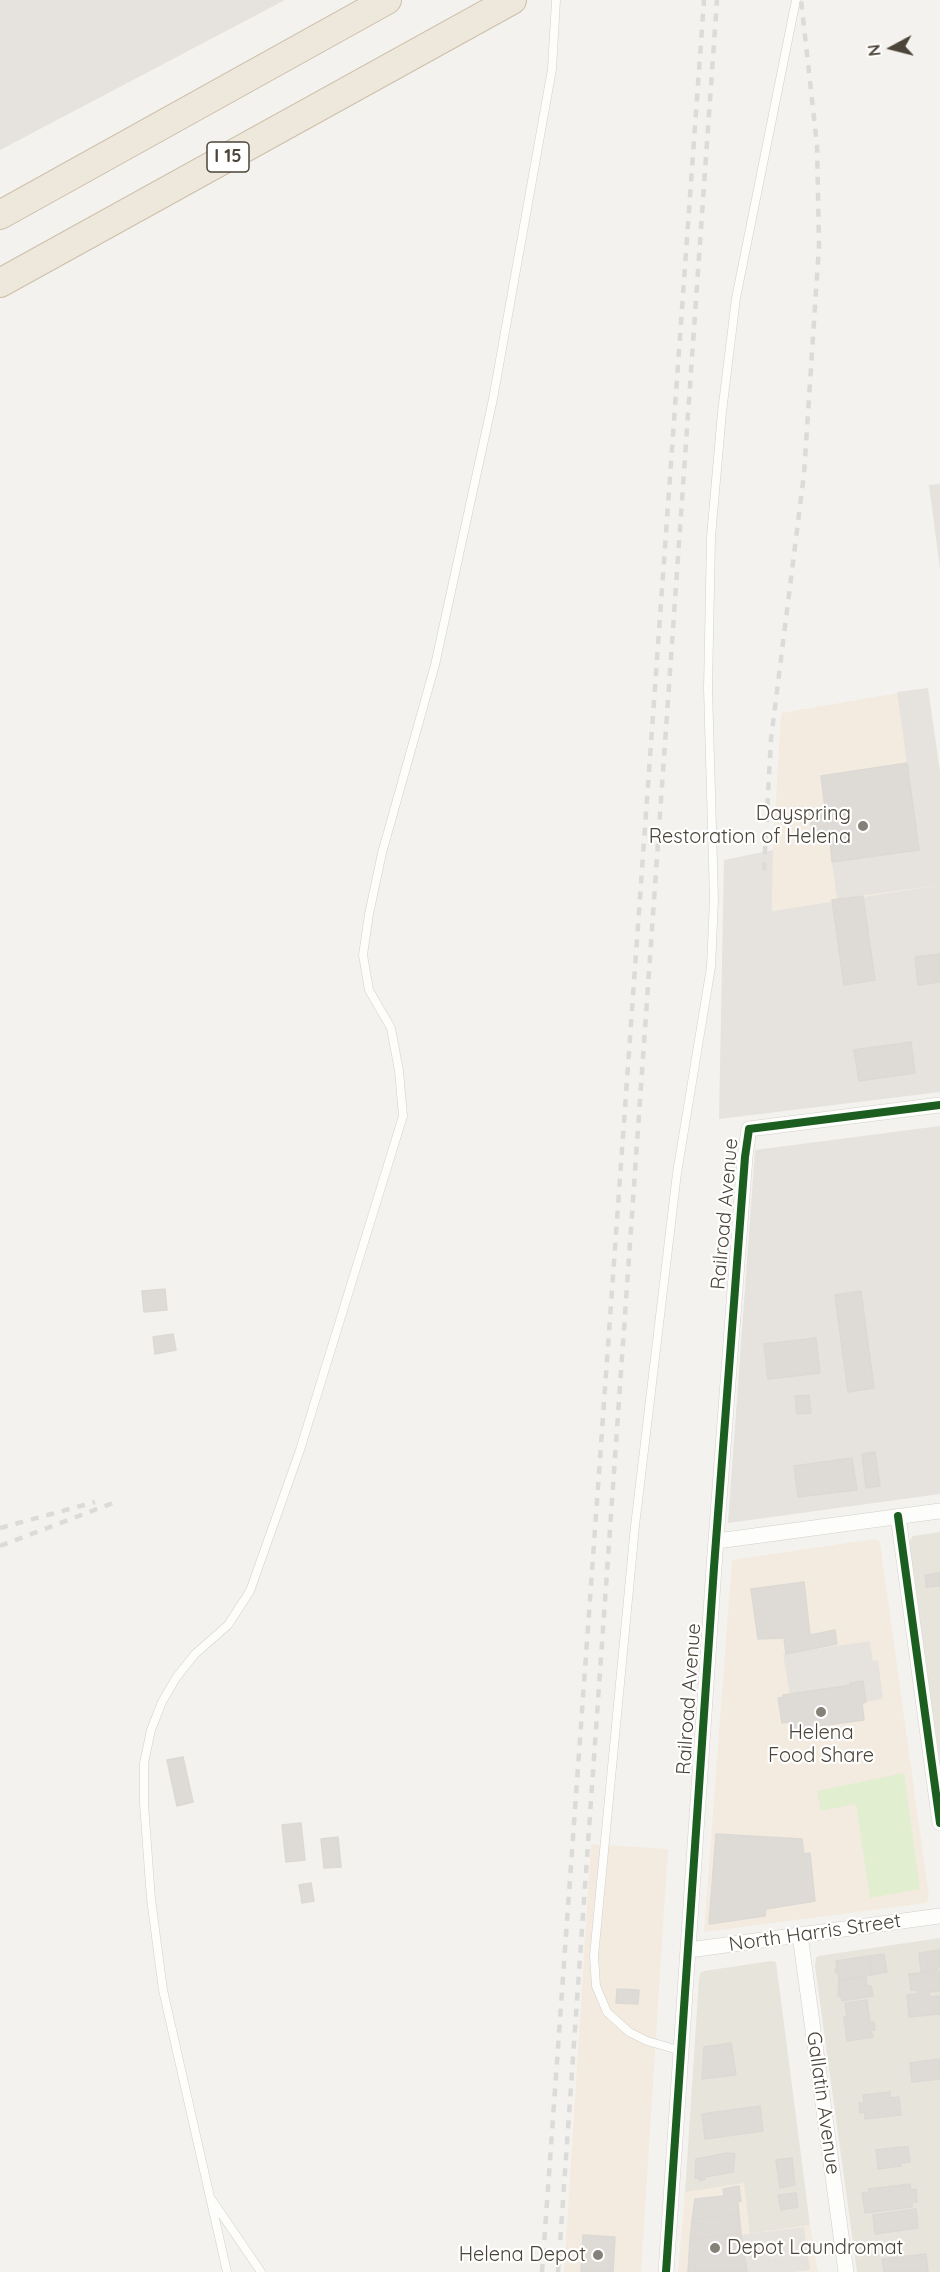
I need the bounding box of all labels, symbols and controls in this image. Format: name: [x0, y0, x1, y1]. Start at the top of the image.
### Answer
north arrow: [862, 18, 922, 78]
text: N: [863, 43, 885, 57]
road number: I 15: [207, 142, 249, 172]
place label: Dayspring Restoration of Helena: [649, 802, 851, 849]
marker: Dayspring Restoration of Helena: [856, 819, 870, 833]
street label: Railroad Avenue: [706, 1137, 744, 1291]
street label: Railroad Avenue: [672, 1622, 706, 1776]
marker: Helena Food Share: [814, 1705, 828, 1719]
place label: Helena Food Share: [768, 1721, 874, 1768]
street label: North Harris Street: [727, 1909, 903, 1957]
street label: Gallatin Avenue: [801, 2030, 845, 2176]
place label: Depot Laundromat: [727, 2236, 903, 2260]
marker: Depot Laundromat: [708, 2241, 722, 2255]
place label: Helena Depot: [459, 2243, 586, 2267]
marker: Helena Depot: [591, 2248, 605, 2262]

